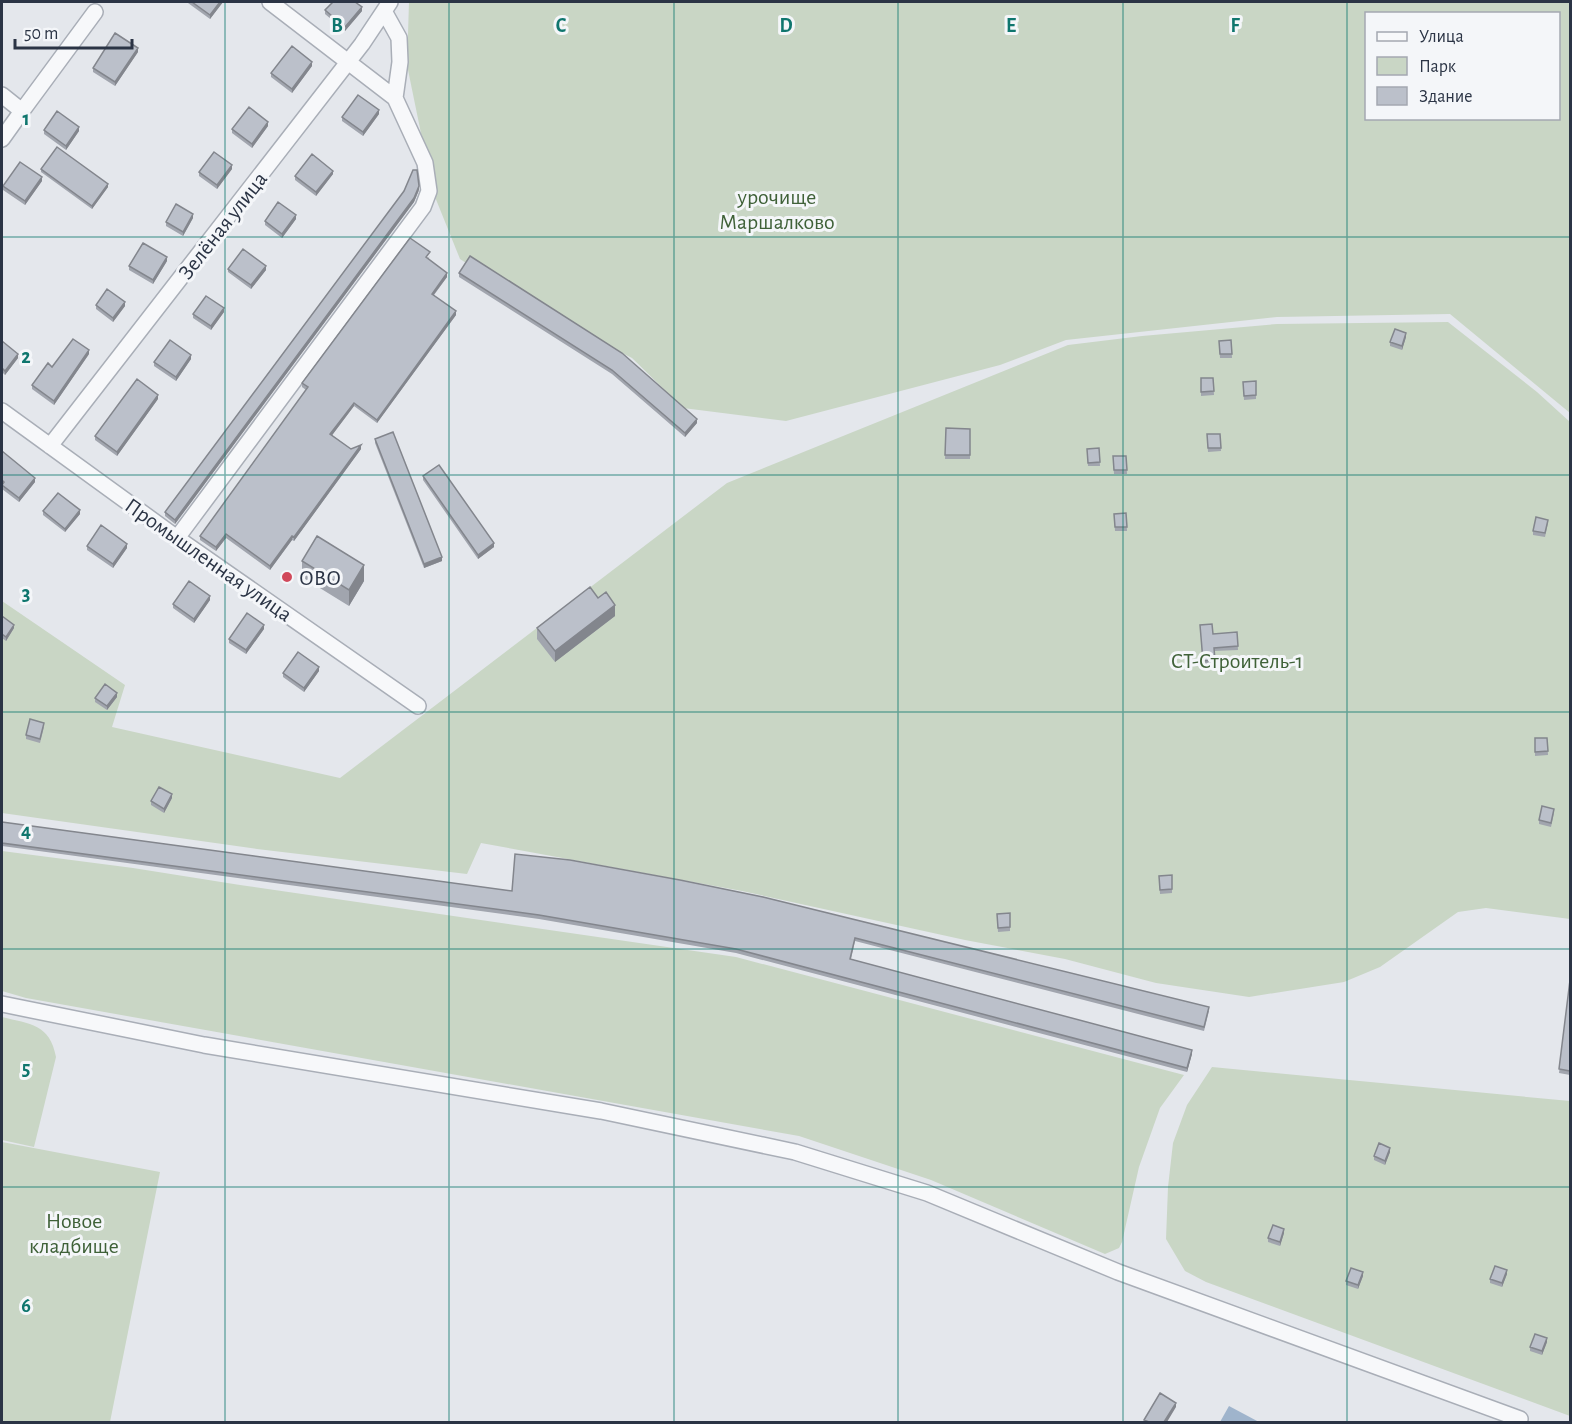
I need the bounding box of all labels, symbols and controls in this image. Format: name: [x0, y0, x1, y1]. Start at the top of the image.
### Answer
scale bar: [15, 12, 132, 50]
legend: [1365, 12, 1560, 120]
text: B: [331, 16, 343, 36]
text: C: [556, 16, 567, 36]
text: D: [779, 16, 793, 36]
text: E: [1006, 16, 1016, 36]
text: F: [1230, 16, 1240, 36]
text: 50 m: [24, 25, 58, 43]
text: Улица: [1419, 28, 1464, 46]
text: Парк: [1419, 58, 1457, 76]
text: Здание: [1419, 88, 1473, 106]
text: 1: [22, 109, 30, 129]
street label: Зелёная улица: [174, 168, 271, 283]
park label: урочище Маршалково: [719, 186, 835, 233]
text: 2: [21, 347, 31, 367]
street label: Промышленная улица: [121, 494, 296, 626]
place label: ОВО: [299, 567, 341, 589]
marker: ОВО: [280, 570, 294, 584]
text: 3: [22, 584, 30, 604]
park label: СТ-Строитель-1: [1171, 650, 1303, 672]
text: 4: [21, 821, 31, 841]
text: 5: [22, 1059, 30, 1079]
park label: Новое кладбище: [29, 1210, 119, 1257]
text: 6: [21, 1296, 31, 1316]

